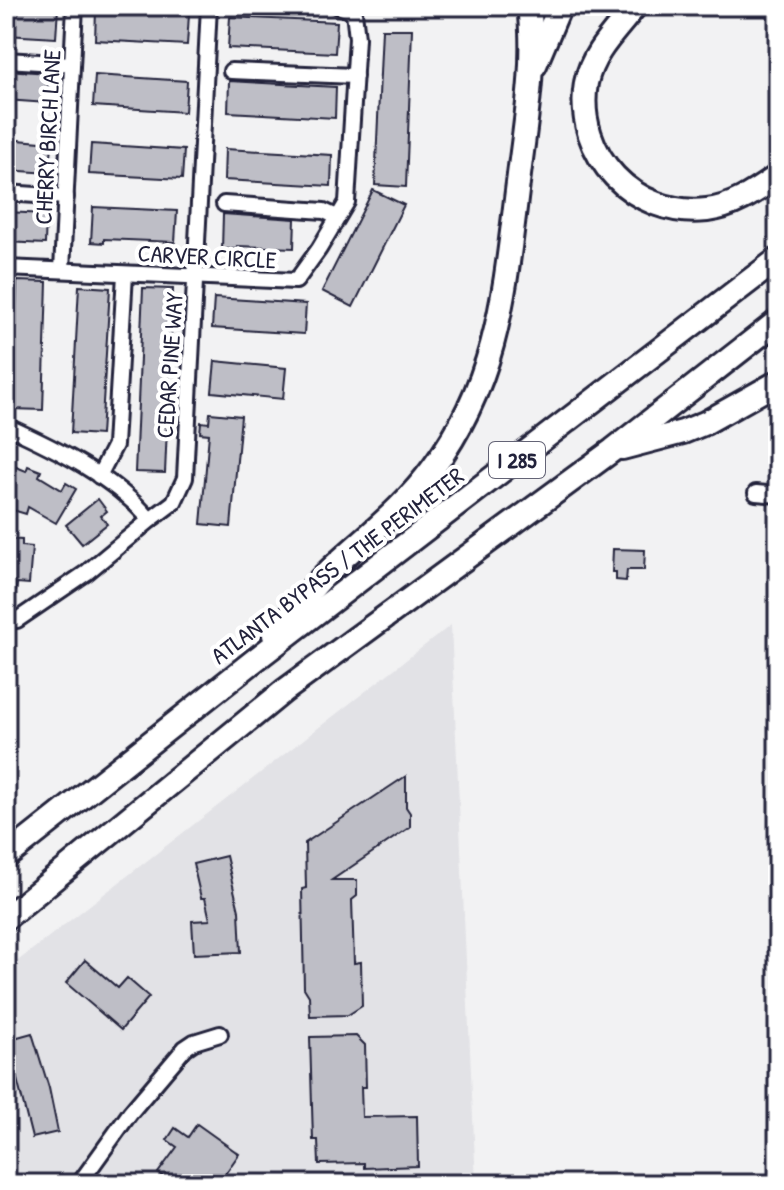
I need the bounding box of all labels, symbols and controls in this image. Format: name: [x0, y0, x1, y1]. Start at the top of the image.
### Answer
street label: CHERRY BIRCH LANE: [26, 48, 68, 225]
street label: CARVER CIRCLE: [137, 236, 277, 276]
street label: CEDAR PINE WAY: [148, 290, 190, 439]
road number: I 285: [489, 442, 545, 478]
street label: ATLANTA BYPASS / THE PERIMETER: [204, 459, 470, 671]

